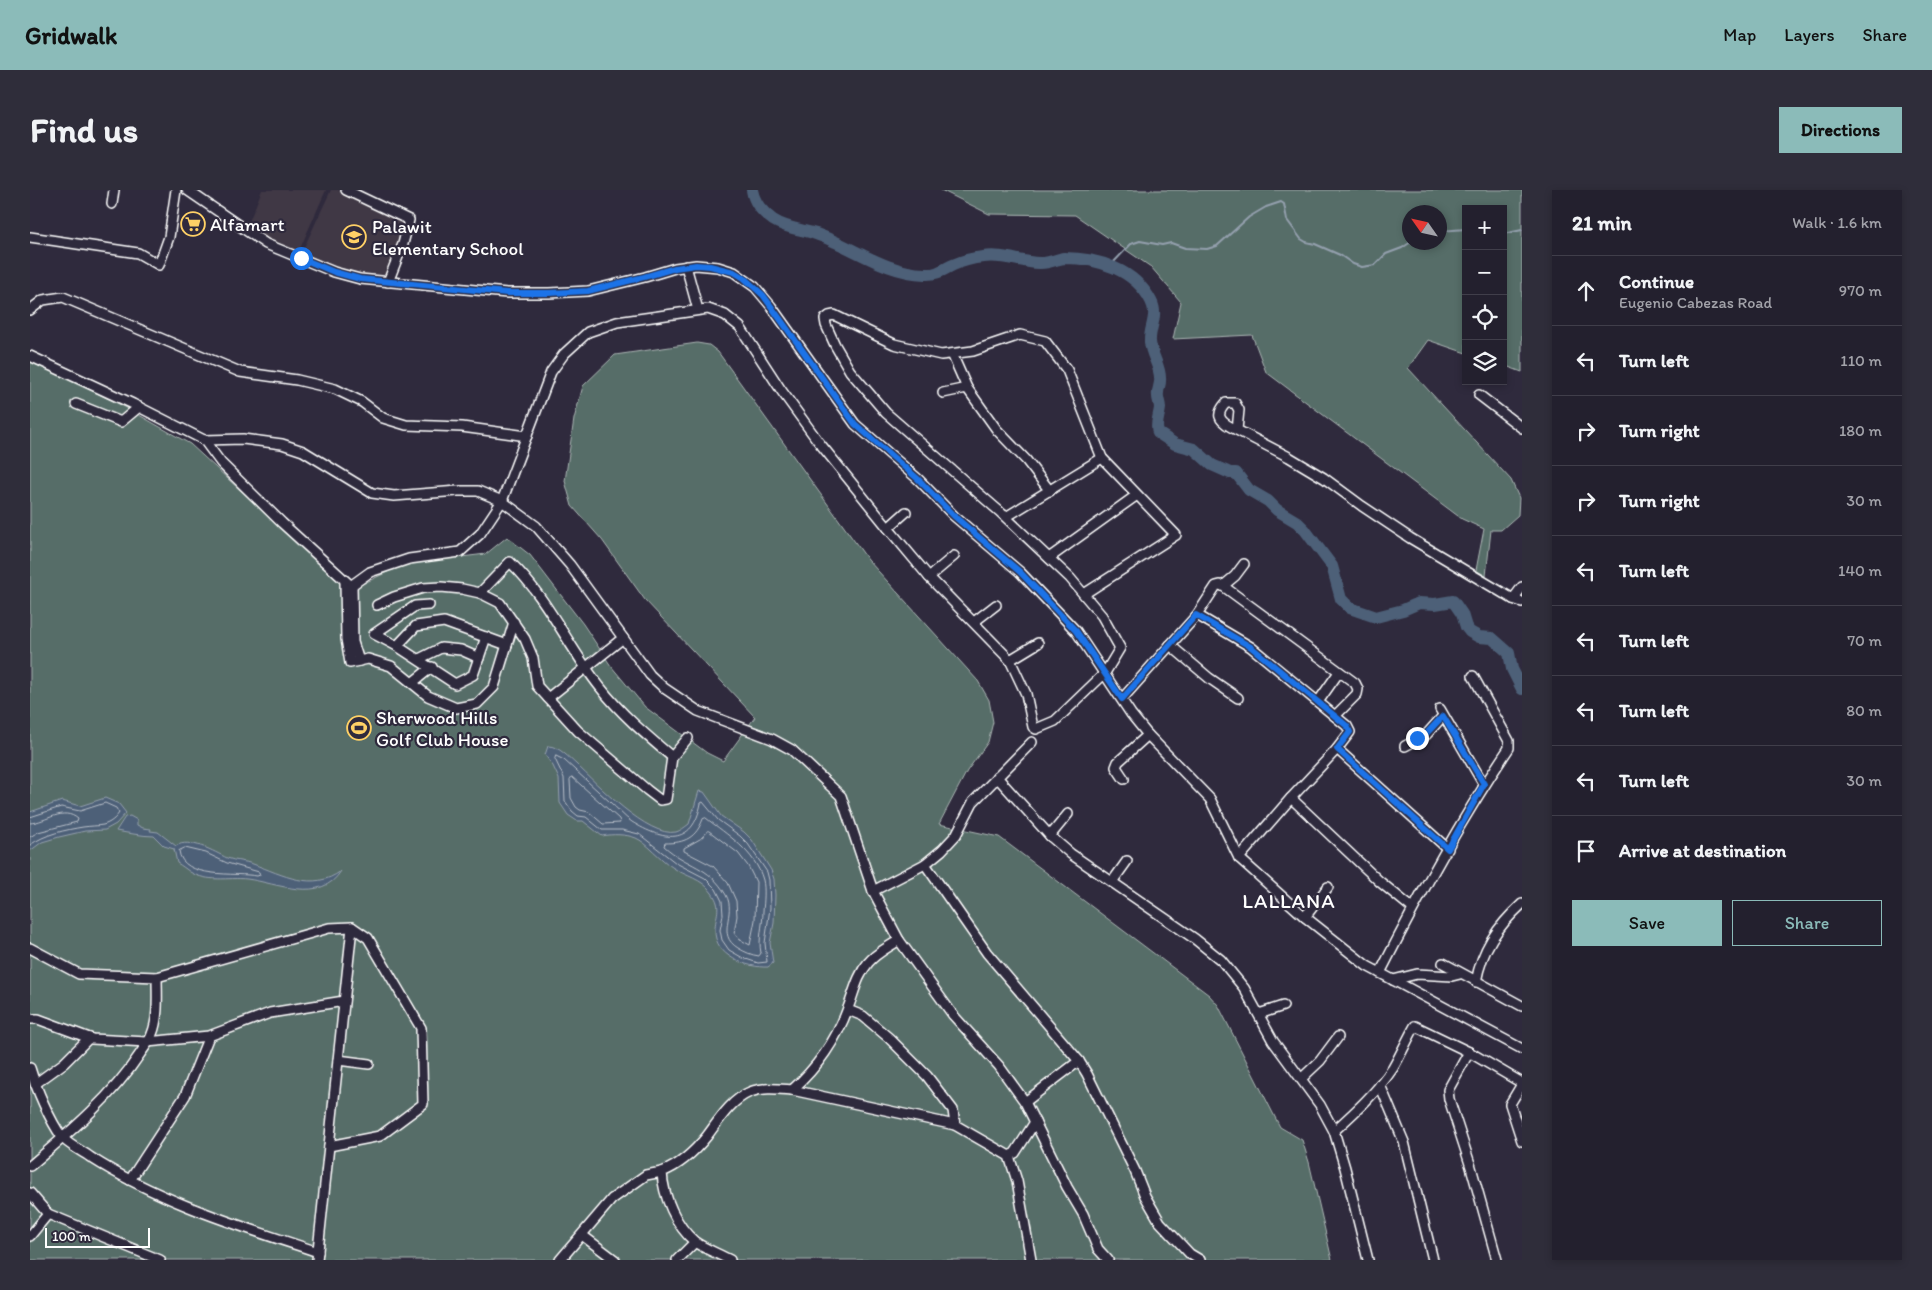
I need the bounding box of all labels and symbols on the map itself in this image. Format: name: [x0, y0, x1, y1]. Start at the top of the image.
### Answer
north arrow: [1402, 205, 1447, 250]
supermarket icon: Alfamart: [180, 211, 206, 237]
place label: Alfamart: [210, 213, 285, 236]
place label: Palawit Elementary School: [372, 215, 524, 260]
school or university icon: Palawit Elementary School: [341, 224, 367, 250]
route start: [290, 247, 313, 270]
place label: Sherwood Hills Golf Club House: [376, 706, 509, 751]
sports icon: Sherwood Hills Golf Club House: [346, 715, 372, 741]
route end: [1406, 727, 1429, 750]
district label: LALLANA: [1242, 888, 1336, 913]
scale bar: [45, 1225, 150, 1248]

